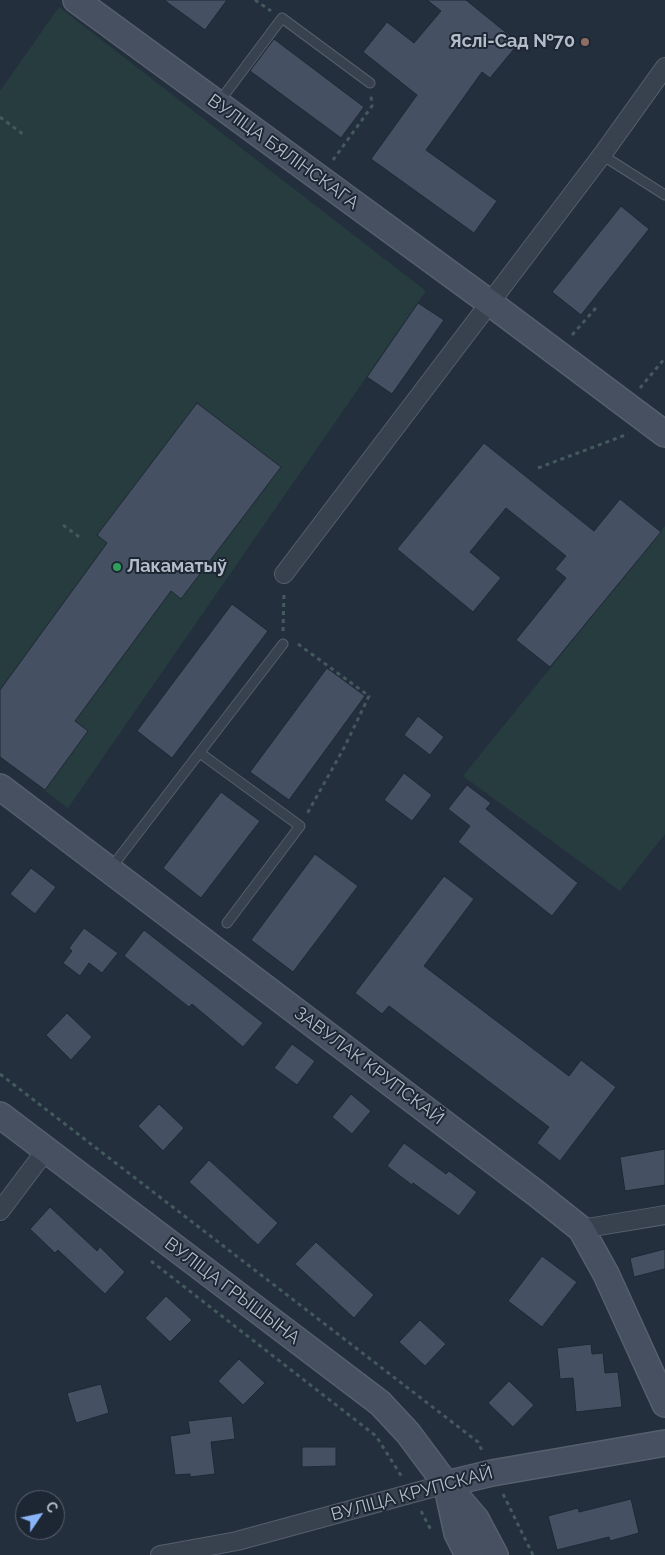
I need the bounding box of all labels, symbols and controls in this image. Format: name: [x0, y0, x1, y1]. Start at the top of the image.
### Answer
place label: Яслі-Сад №70: [450, 31, 575, 53]
marker: Яслі-Сад №70: [579, 36, 591, 48]
street label: ВУЛІЦА БЯЛІНСКАГА: [203, 90, 363, 214]
place label: Лакаматыў: [127, 556, 227, 578]
marker: Лакаматыў: [111, 561, 123, 573]
street label: ЗАВУЛАК КРУПСКАЙ: [290, 1003, 448, 1129]
street label: ВУЛІЦА ГРЫШЫНА: [160, 1233, 304, 1349]
street label: ВУЛІЦА КРУПСКАЙ: [329, 1462, 495, 1526]
north arrow: [15, 1490, 65, 1540]
text: С: [42, 1499, 61, 1516]

